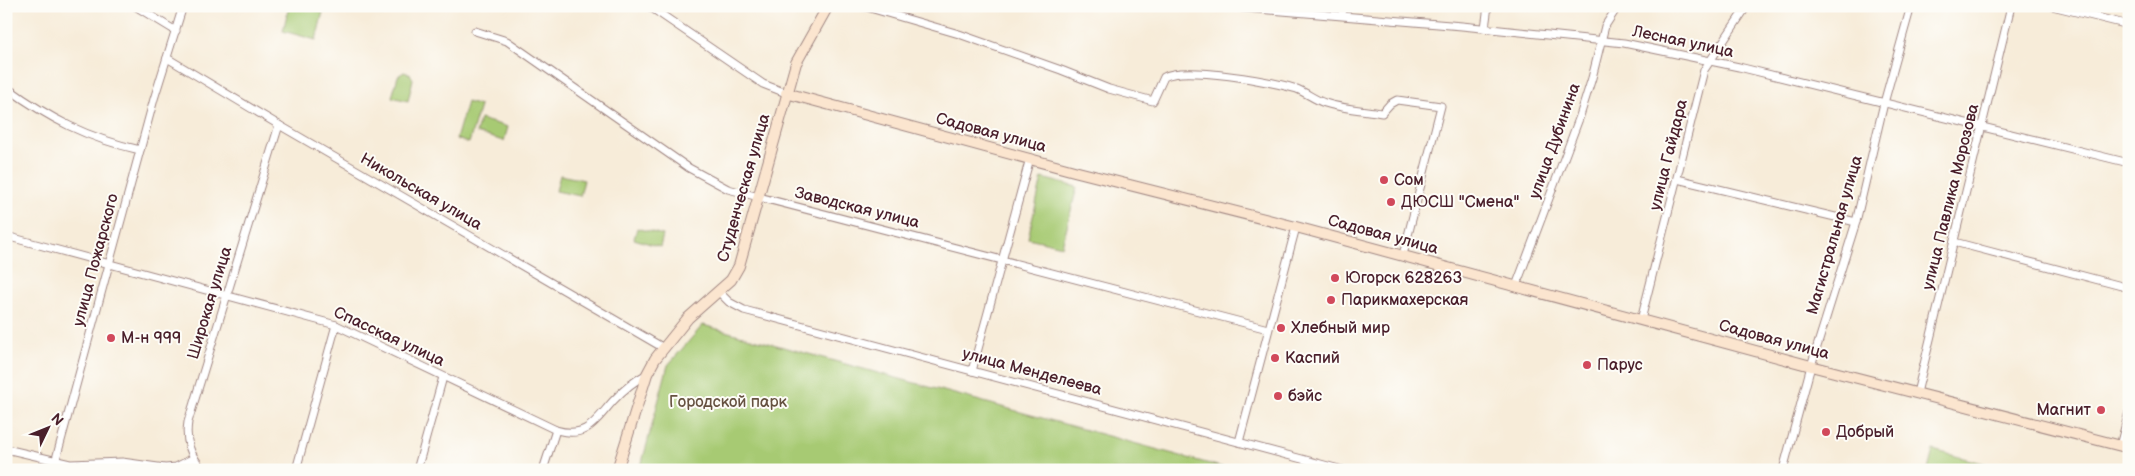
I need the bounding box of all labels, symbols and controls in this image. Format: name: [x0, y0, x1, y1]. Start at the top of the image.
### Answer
street label: Лесная улица: [1630, 22, 1736, 62]
street label: улица Дубинина: [1525, 80, 1585, 201]
street label: улица Гайдара: [1646, 97, 1692, 212]
street label: улица Павлика Морозова: [1919, 101, 1983, 292]
street label: Садовая улица: [934, 109, 1049, 157]
street label: Студенческая улица: [714, 111, 774, 264]
street label: Никольская улица: [357, 149, 486, 235]
street label: Магистральная улица: [1803, 153, 1867, 317]
place label: Сом: [1394, 171, 1424, 190]
marker: Сом: [1378, 174, 1390, 186]
street label: Заводская улица: [793, 183, 922, 233]
street label: улица Пожарского: [69, 192, 123, 328]
place label: ДЮСШ "Смена": [1401, 193, 1519, 212]
marker: ДЮСШ "Смена": [1385, 196, 1397, 208]
street label: Садовая улица: [1326, 211, 1441, 259]
street label: Широкая улица: [184, 244, 236, 362]
place label: Югорск 628263: [1345, 269, 1462, 288]
marker: Югорск 628263: [1329, 272, 1341, 284]
place label: Парикмахерская: [1341, 291, 1469, 310]
marker: Парикмахерская: [1325, 294, 1337, 306]
street label: Спасская улица: [330, 303, 448, 371]
street label: Садовая улица: [1717, 316, 1832, 364]
place label: Хлебный мир: [1291, 319, 1390, 338]
marker: Хлебный мир: [1275, 322, 1287, 334]
place label: М-н 999: [121, 329, 181, 348]
marker: М-н 999: [105, 332, 117, 344]
street label: улица Менделеева: [960, 344, 1104, 400]
place label: Каспий: [1285, 349, 1340, 368]
marker: Каспий: [1269, 352, 1281, 364]
place label: Парус: [1597, 356, 1643, 375]
marker: Парус: [1581, 359, 1593, 371]
place label: бэйс: [1288, 387, 1322, 406]
marker: бэйс: [1272, 390, 1284, 402]
park label: Городской парк: [669, 393, 787, 412]
place label: Магнит: [2036, 401, 2092, 420]
north arrow: [22, 404, 72, 454]
marker: Магнит: [2095, 404, 2107, 416]
text: N: [47, 410, 67, 429]
place label: Добрый: [1836, 423, 1894, 442]
marker: Добрый: [1820, 426, 1832, 438]

